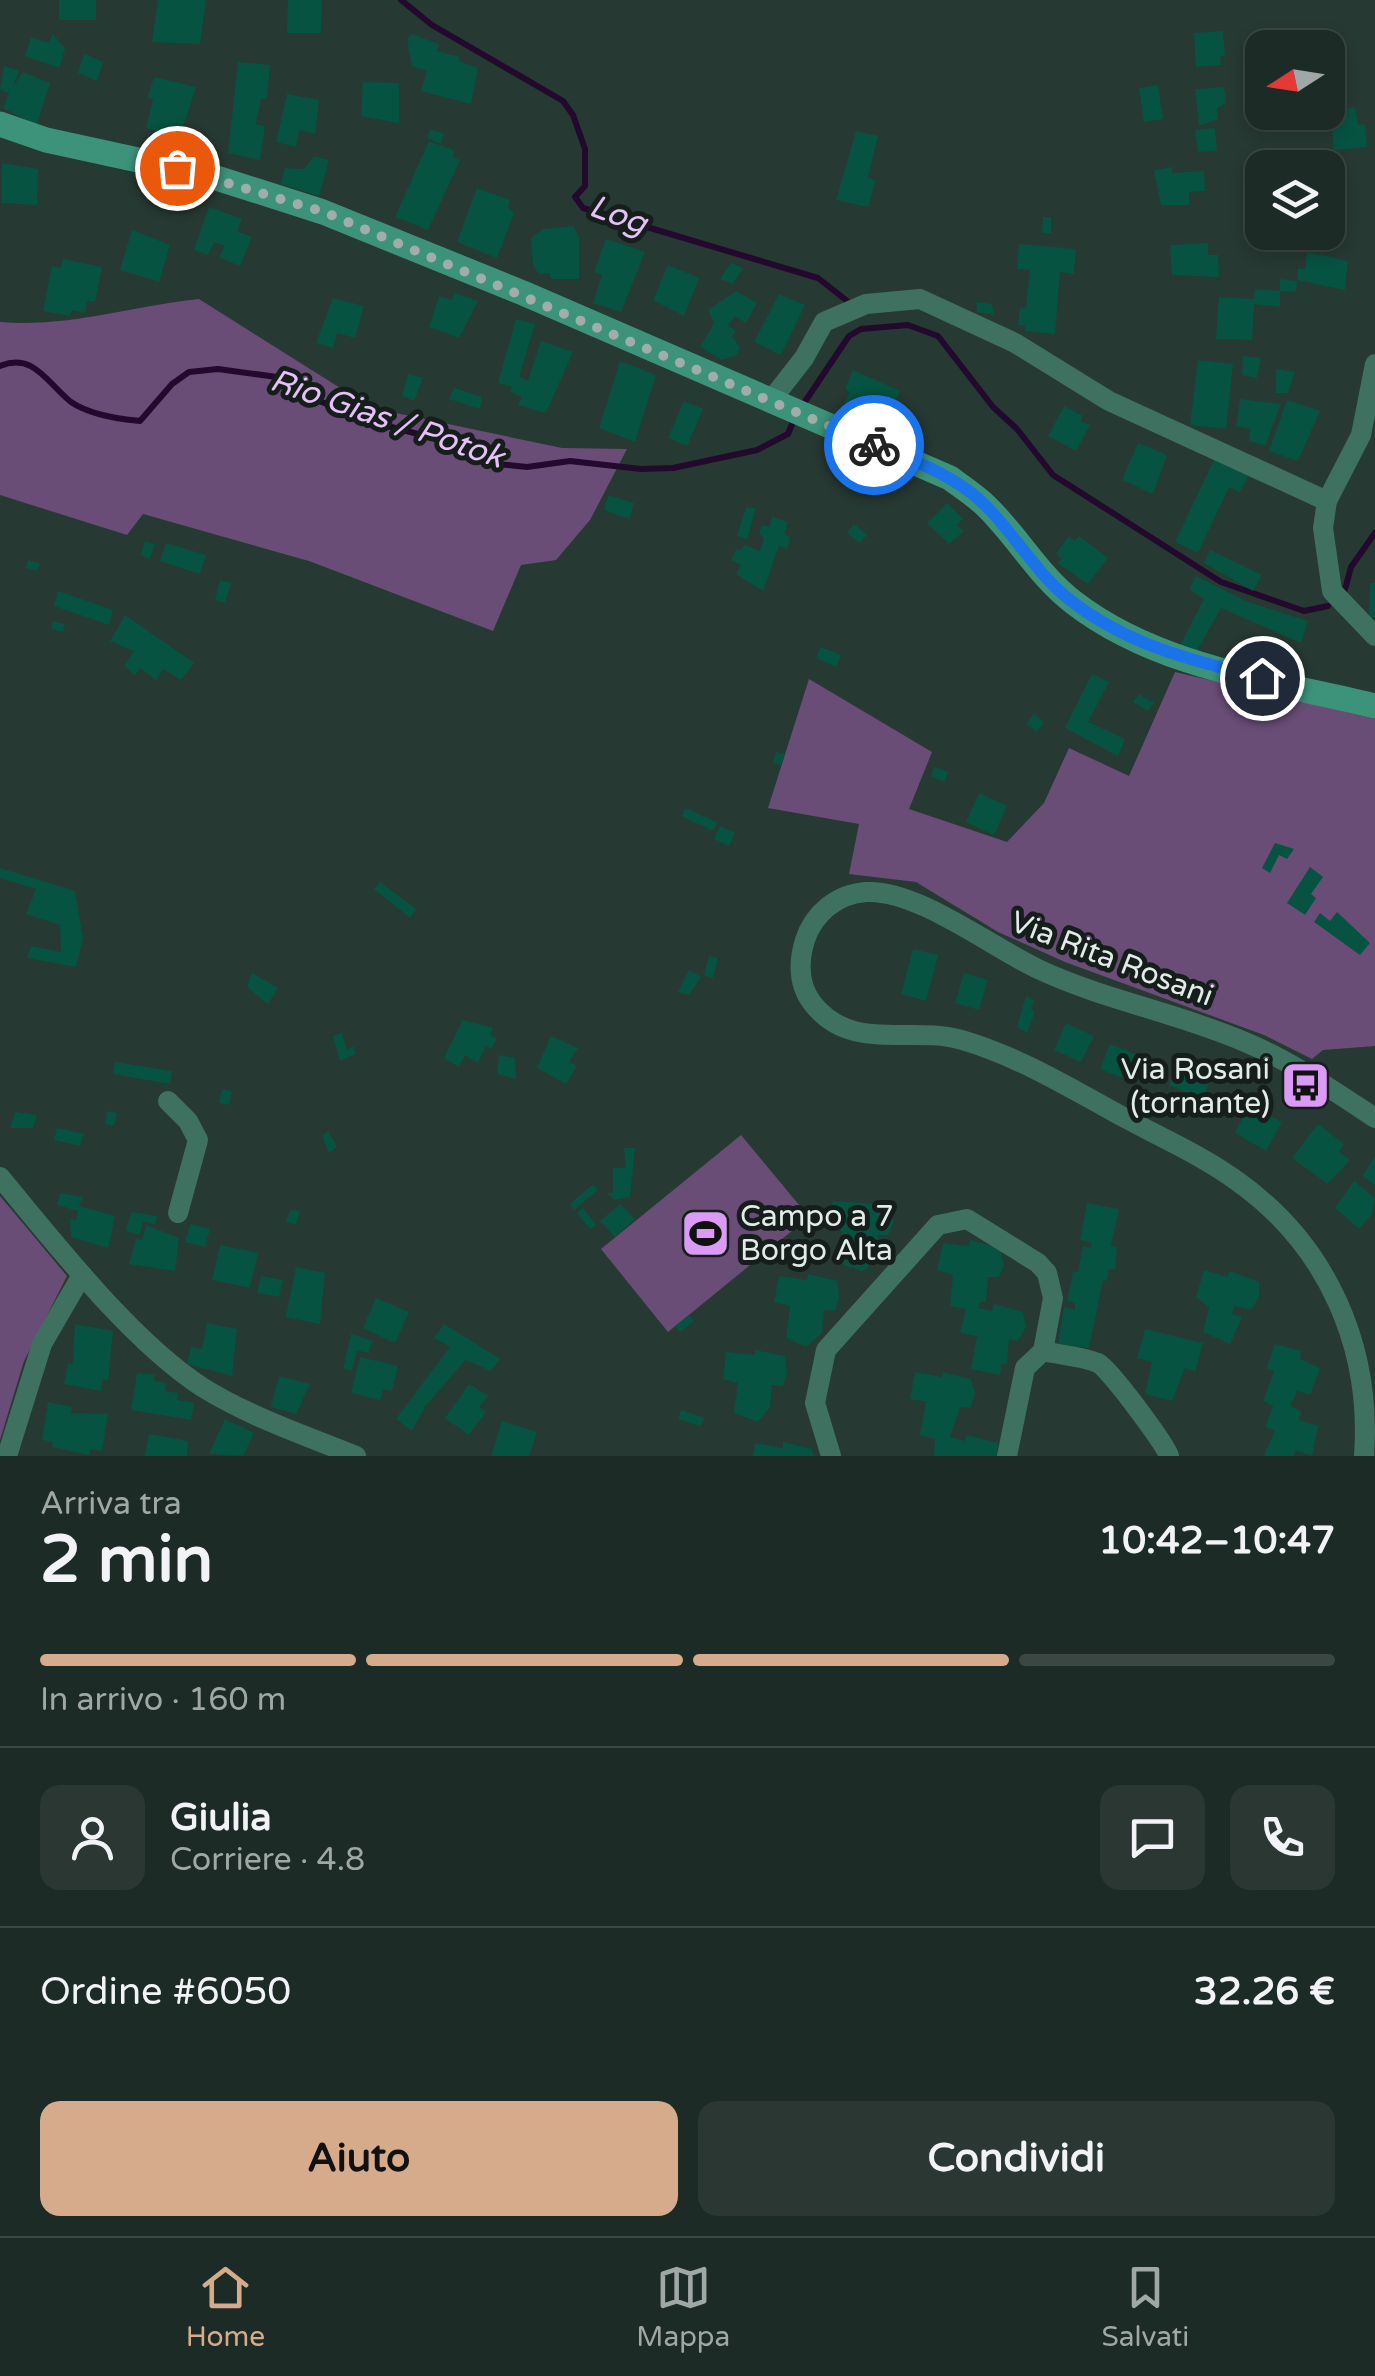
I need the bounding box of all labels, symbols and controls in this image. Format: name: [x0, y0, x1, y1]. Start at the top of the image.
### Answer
north arrow: [1245, 30, 1345, 130]
map controls: [1245, 30, 1345, 250]
pin: [135, 126, 220, 211]
icon: bag: [150, 141, 205, 196]
button: layers: [1245, 150, 1345, 250]
water label: Log: [584, 187, 653, 243]
water label: Rio Gias / Potok: [265, 361, 511, 478]
courier: [824, 395, 924, 495]
icon: bike: [847, 418, 902, 473]
pin: [1220, 636, 1305, 721]
icon: home: [1235, 651, 1290, 706]
street label: Via Rita Rosani: [1005, 903, 1219, 1015]
place label: Via Rosani (tornante): [1121, 1051, 1270, 1122]
bus stop icon: Via Rosani (tornante): [1279, 1060, 1331, 1112]
place label: Campo a 7 Borgo Alta: [740, 1198, 894, 1269]
sports icon: Campo a 7 Borgo Alta: [679, 1207, 731, 1259]
text: Arriva tra: [40, 1485, 182, 1523]
text: 10:42–10:47: [1098, 1518, 1335, 1564]
text: 2 min: [40, 1521, 213, 1600]
text: In arrivo · 160 m: [40, 1681, 286, 1719]
button: person: [40, 1785, 145, 1890]
button: chat: [1100, 1785, 1205, 1890]
button: phone: [1230, 1785, 1335, 1890]
text: Giulia: [170, 1795, 272, 1841]
text: Corriere · 4.8: [170, 1841, 365, 1879]
text: Ordine #6050: [40, 1969, 291, 2015]
text: 32.26 €: [1194, 1969, 1335, 2015]
button: Aiuto: [40, 2101, 678, 2216]
button: Condividi: [698, 2101, 1335, 2216]
tab: Home: [186, 2260, 265, 2354]
tab: Mappa: [636, 2260, 730, 2354]
tab: Salvati: [1102, 2260, 1189, 2354]

